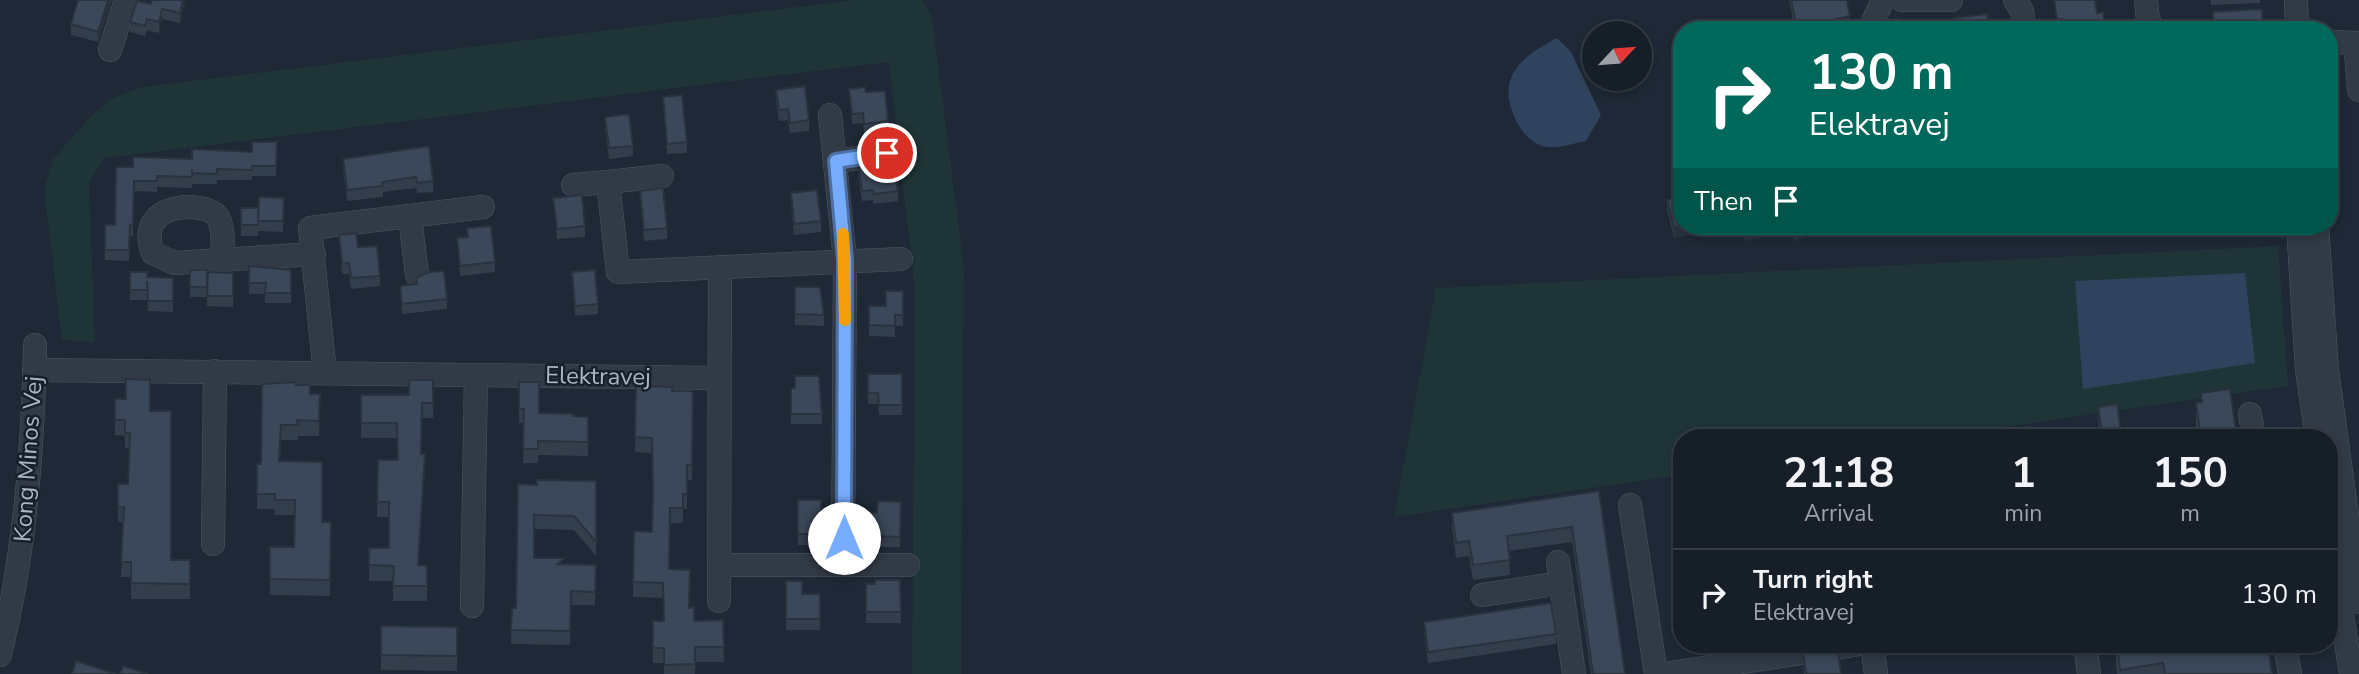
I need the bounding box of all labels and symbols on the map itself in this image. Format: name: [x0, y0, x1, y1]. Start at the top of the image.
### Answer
north arrow: [1582, 21, 1652, 91]
pin: [857, 123, 917, 183]
street label: Elektravej: [545, 359, 651, 393]
street label: Kong Minos Vej: [6, 375, 50, 543]
position arrow: [807, 501, 881, 575]

